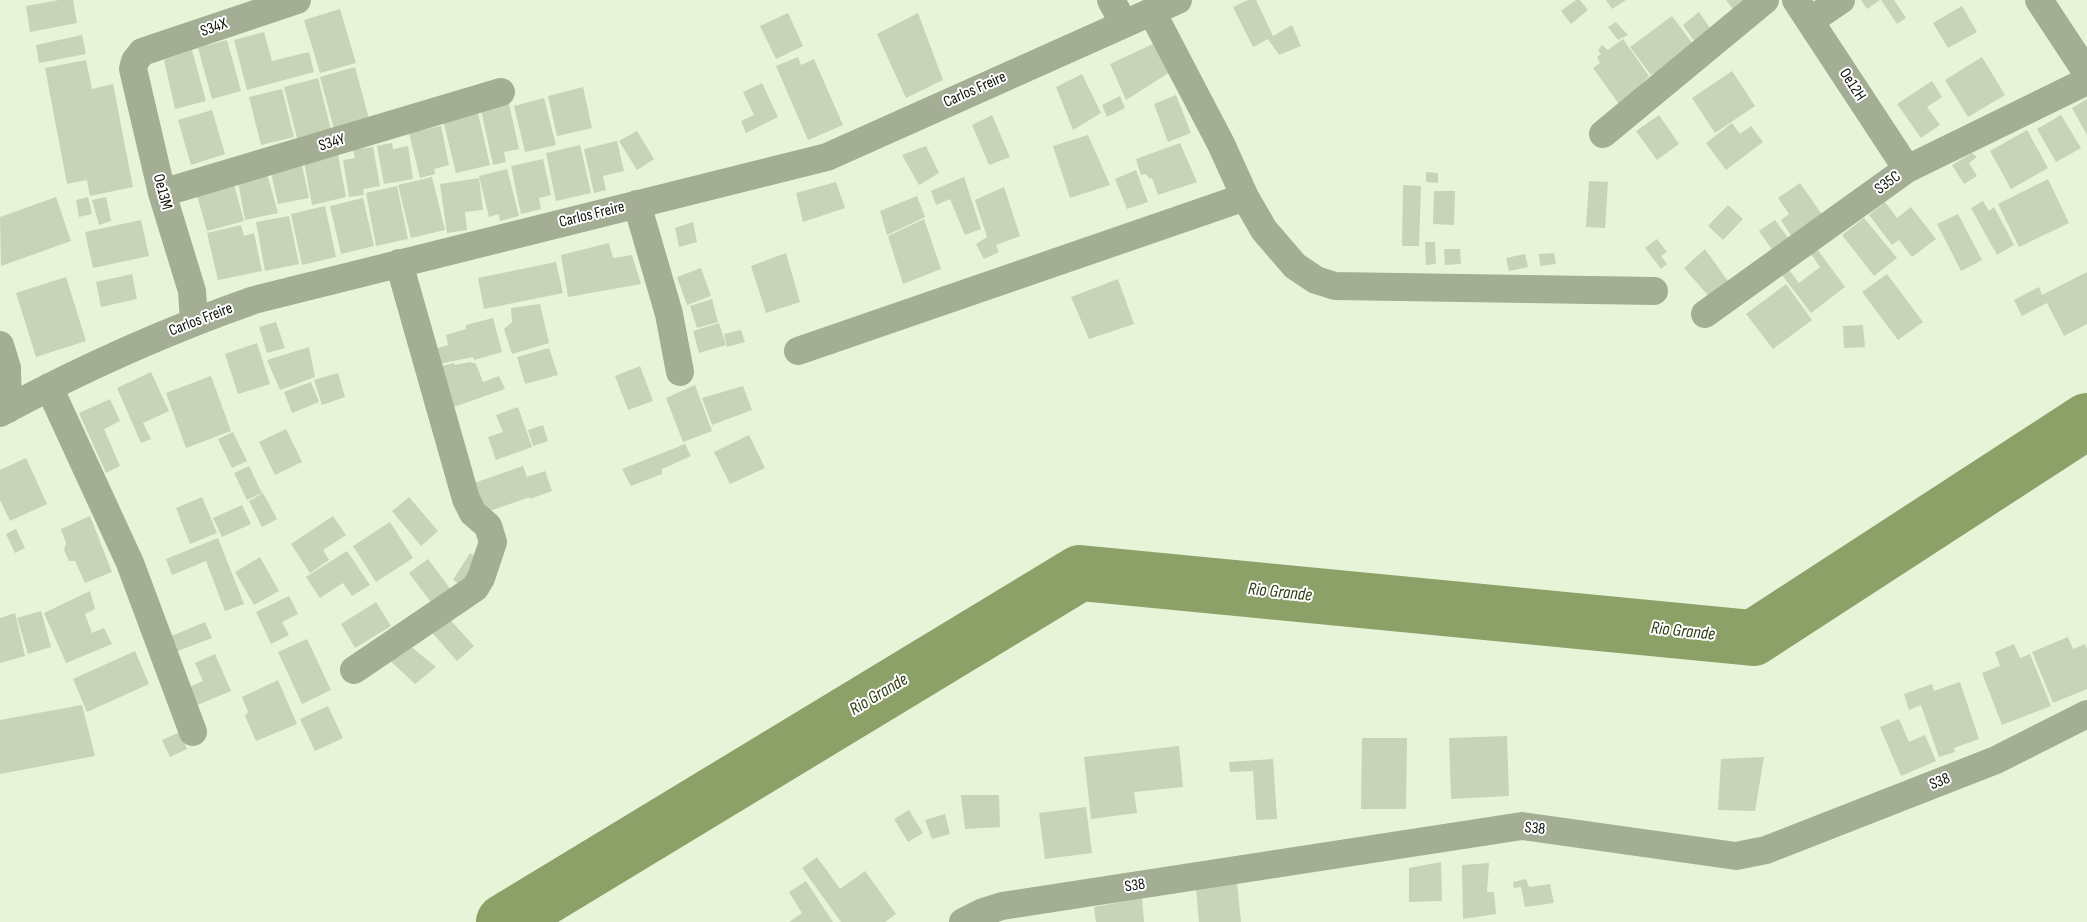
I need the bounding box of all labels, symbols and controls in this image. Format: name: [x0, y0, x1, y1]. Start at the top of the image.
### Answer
street label: S34X: [198, 15, 230, 41]
street label: Oe12H: [1834, 65, 1870, 105]
street label: Carlos Freire: [941, 68, 1009, 112]
street label: S34Y: [317, 130, 347, 156]
street label: S35C: [1871, 167, 1905, 199]
street label: Oe13M: [148, 172, 176, 212]
street label: Carlos Freire: [557, 198, 627, 232]
street label: Carlos Freire: [166, 299, 236, 341]
water label: Rio Grande: [1247, 579, 1313, 607]
water label: Rio Grande: [1650, 618, 1716, 646]
water label: Rio Grande: [846, 669, 912, 721]
street label: S38: [1927, 769, 1953, 795]
street label: S38: [1524, 818, 1546, 840]
street label: S38: [1123, 875, 1147, 897]

